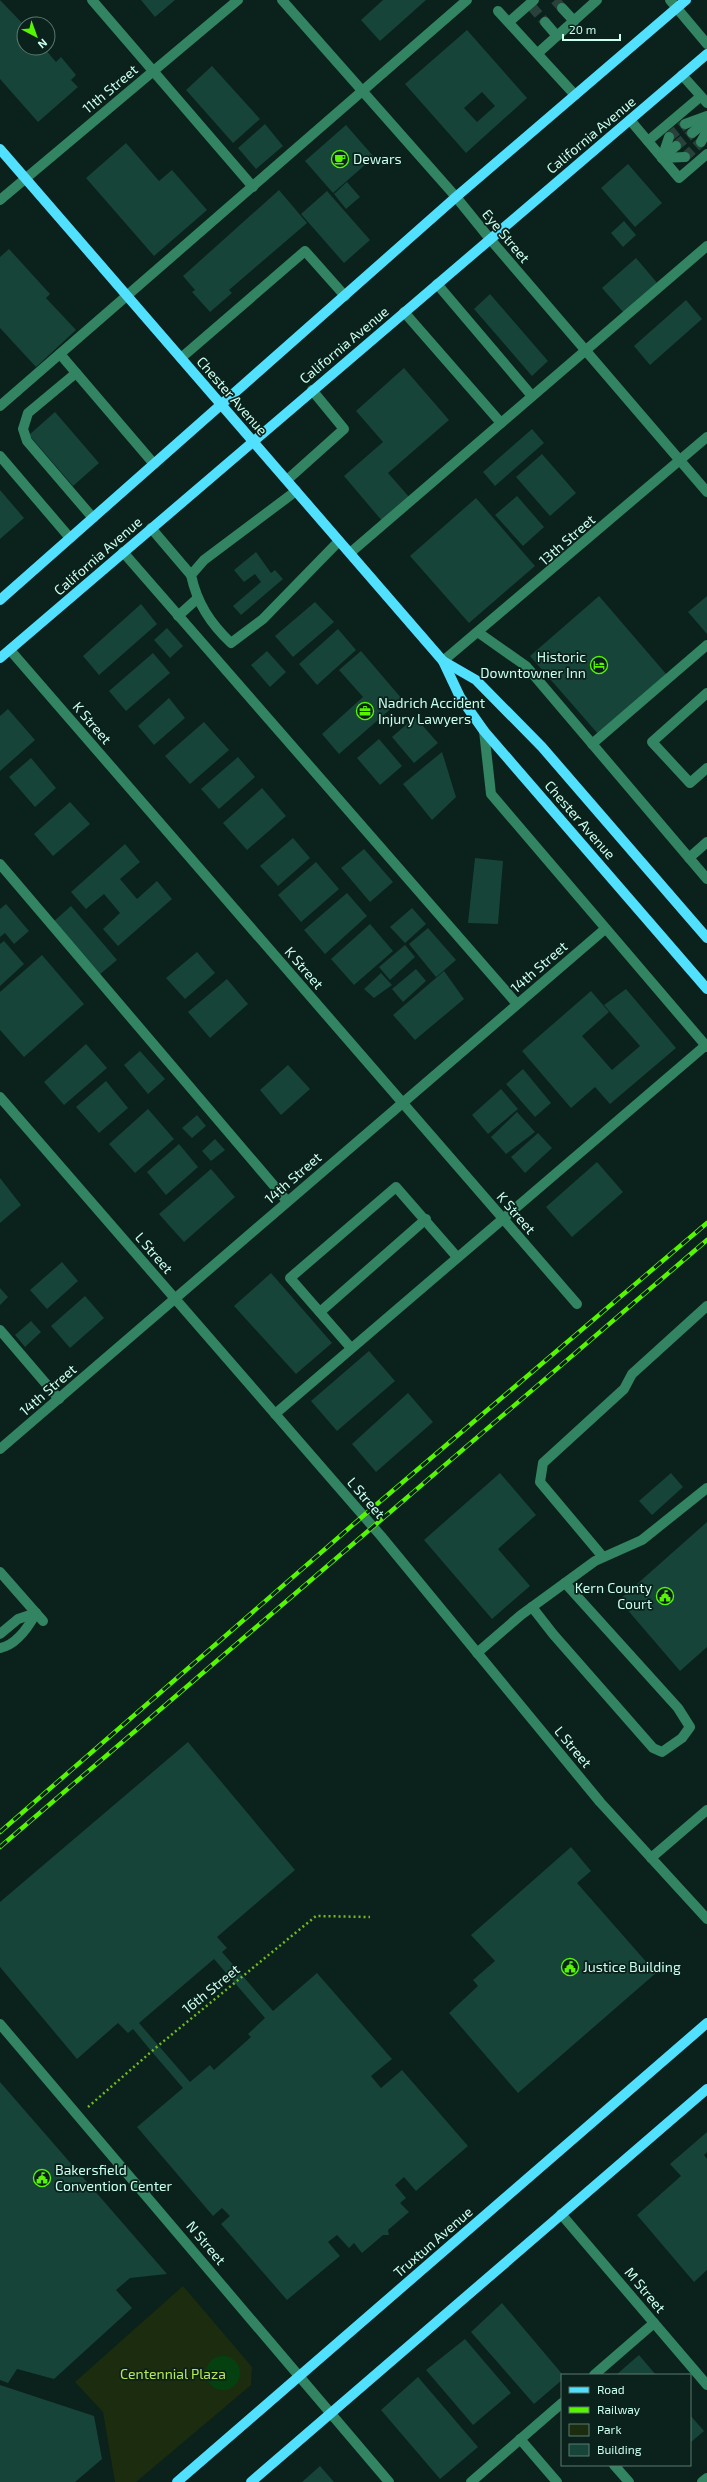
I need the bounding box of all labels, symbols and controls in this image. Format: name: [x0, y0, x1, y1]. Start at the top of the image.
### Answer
north arrow: [16, 16, 56, 56]
scale bar: [563, 16, 620, 42]
text: 20 m: [569, 22, 596, 36]
text: N: [36, 36, 50, 51]
street label: 11th Street: [79, 61, 141, 117]
street label: California Avenue: [543, 92, 639, 177]
cafe icon: Dewars: [330, 149, 350, 169]
place label: Dewars: [353, 150, 402, 167]
street label: Eye Street: [479, 205, 534, 266]
street label: California Avenue: [296, 302, 392, 387]
street label: Chester Avenue: [194, 353, 271, 438]
street label: 13th Street: [535, 511, 598, 569]
street label: California Avenue: [50, 513, 145, 598]
place label: Historic Downtowner Inn: [480, 648, 586, 681]
hotel icon: Historic Downtowner Inn: [589, 655, 609, 675]
place label: Nadrich Accident Injury Lawyers: [378, 694, 485, 727]
street label: K Street: [70, 698, 115, 747]
office icon: Nadrich Accident Injury Lawyers: [355, 701, 375, 721]
street label: Chester Avenue: [542, 777, 619, 862]
street label: 14th Street: [507, 937, 571, 996]
street label: K Street: [282, 943, 327, 992]
street label: 14th Street: [261, 1148, 325, 1207]
street label: K Street: [494, 1188, 539, 1237]
street label: L Street: [132, 1229, 177, 1277]
street label: 14th Street: [16, 1360, 80, 1419]
street label: L Street: [344, 1474, 389, 1522]
place label: Kern County Court: [575, 1579, 653, 1612]
public building icon: Kern County Court: [655, 1586, 675, 1606]
street label: L Street: [551, 1722, 596, 1771]
public building icon: Justice Building: [560, 1957, 580, 1977]
place label: Justice Building: [583, 1958, 681, 1975]
street label: 16th Street: [178, 1960, 243, 2017]
place label: Bakersfield Convention Center: [55, 2161, 173, 2194]
public building icon: Bakersfield Convention Center: [32, 2168, 52, 2188]
street label: Truxtun Avenue: [390, 2203, 476, 2281]
street label: N Street: [183, 2217, 230, 2268]
street label: M Street: [621, 2263, 669, 2316]
park label: Centennial Plaza: [120, 2365, 226, 2382]
legend: [561, 2374, 691, 2466]
text: Road: [597, 2382, 625, 2396]
text: Railway: [597, 2402, 641, 2416]
text: Park: [597, 2422, 622, 2436]
text: Building: [597, 2442, 642, 2456]

